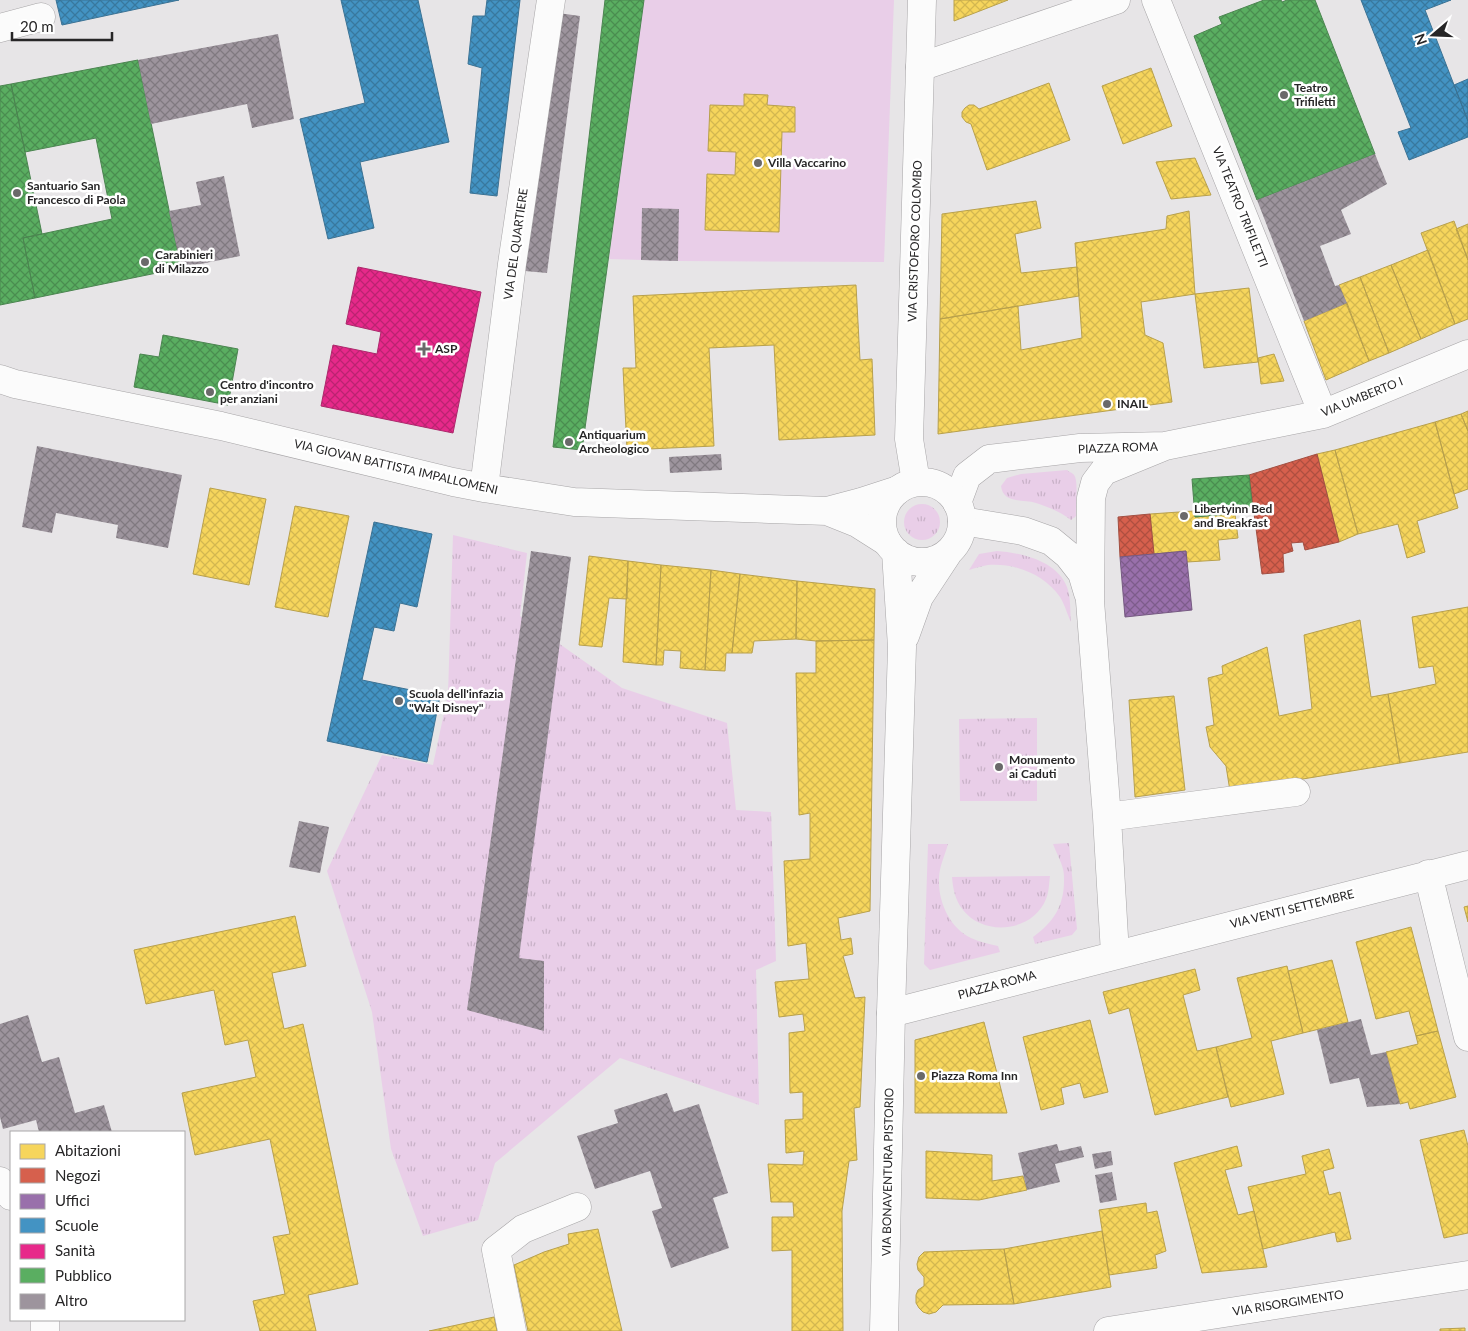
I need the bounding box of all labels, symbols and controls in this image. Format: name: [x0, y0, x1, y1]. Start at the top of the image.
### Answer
scale bar: [12, 10, 112, 42]
north arrow: [1408, 10, 1458, 60]
text: 20 m: [20, 17, 54, 35]
text: N: [1410, 32, 1430, 47]
place label: Teatro Trifiletti: [1294, 80, 1336, 109]
marker: Teatro Trifiletti: [1278, 89, 1290, 101]
street label: VIA TEATRO TRIFILETTI: [1209, 144, 1272, 269]
place label: Villa Vaccarino: [767, 155, 846, 170]
marker: Villa Vaccarino: [752, 157, 764, 169]
street label: VIA CRISTOFORO COLOMBO: [904, 160, 925, 322]
place label: Santuario San Francesco di Paola: [27, 178, 125, 207]
marker: Santuario San Francesco di Paola: [11, 187, 23, 199]
street label: VIA DEL QUARTIERE: [500, 187, 531, 301]
place label: Carabinieri di Milazzo: [155, 247, 213, 276]
marker: Carabinieri di Milazzo: [139, 256, 151, 268]
place label: ASP: [434, 341, 458, 356]
marker: ASP: [417, 342, 431, 356]
street label: VIA UMBERTO I: [1319, 373, 1405, 420]
place label: Centro d'incontro per anziani: [220, 377, 314, 406]
marker: Centro d'incontro per anziani: [204, 386, 216, 398]
place label: INAIL: [1117, 396, 1149, 411]
marker: INAIL: [1101, 398, 1113, 410]
place label: Antiquarium Archeologico: [578, 427, 649, 456]
street label: VIA GIOVAN BATTISTA IMPALLOMENI: [293, 436, 500, 497]
marker: Antiquarium Archeologico: [563, 436, 575, 448]
street label: PIAZZA ROMA: [1078, 439, 1159, 456]
place label: Libertyinn Bed and Breakfast: [1194, 501, 1272, 530]
marker: Libertyinn Bed and Breakfast: [1178, 510, 1190, 522]
place label: Scuola dell'infazia "Walt Disney": [409, 686, 503, 715]
marker: Scuola dell'infazia "Walt Disney": [393, 695, 405, 707]
place label: Monumento ai Caduti: [1009, 752, 1075, 781]
marker: Monumento ai Caduti: [993, 761, 1005, 773]
street label: VIA VENTI SETTEMBRE: [1228, 886, 1356, 931]
street label: PIAZZA ROMA: [956, 967, 1038, 1002]
place label: Piazza Roma Inn: [931, 1068, 1018, 1083]
marker: Piazza Roma Inn: [915, 1070, 927, 1082]
street label: VIA BONAVENTURA PISTORIO: [879, 1087, 896, 1256]
legend: [10, 1131, 185, 1321]
text: Abitazioni: [55, 1141, 121, 1159]
text: Negozi: [55, 1166, 101, 1184]
text: Uffici: [55, 1191, 90, 1209]
text: Scuole: [55, 1216, 99, 1234]
text: Sanità: [55, 1241, 95, 1259]
text: Pubblico: [55, 1266, 112, 1284]
street label: VIA RISORGIMENTO: [1231, 1286, 1345, 1319]
text: Altro: [55, 1291, 88, 1309]

